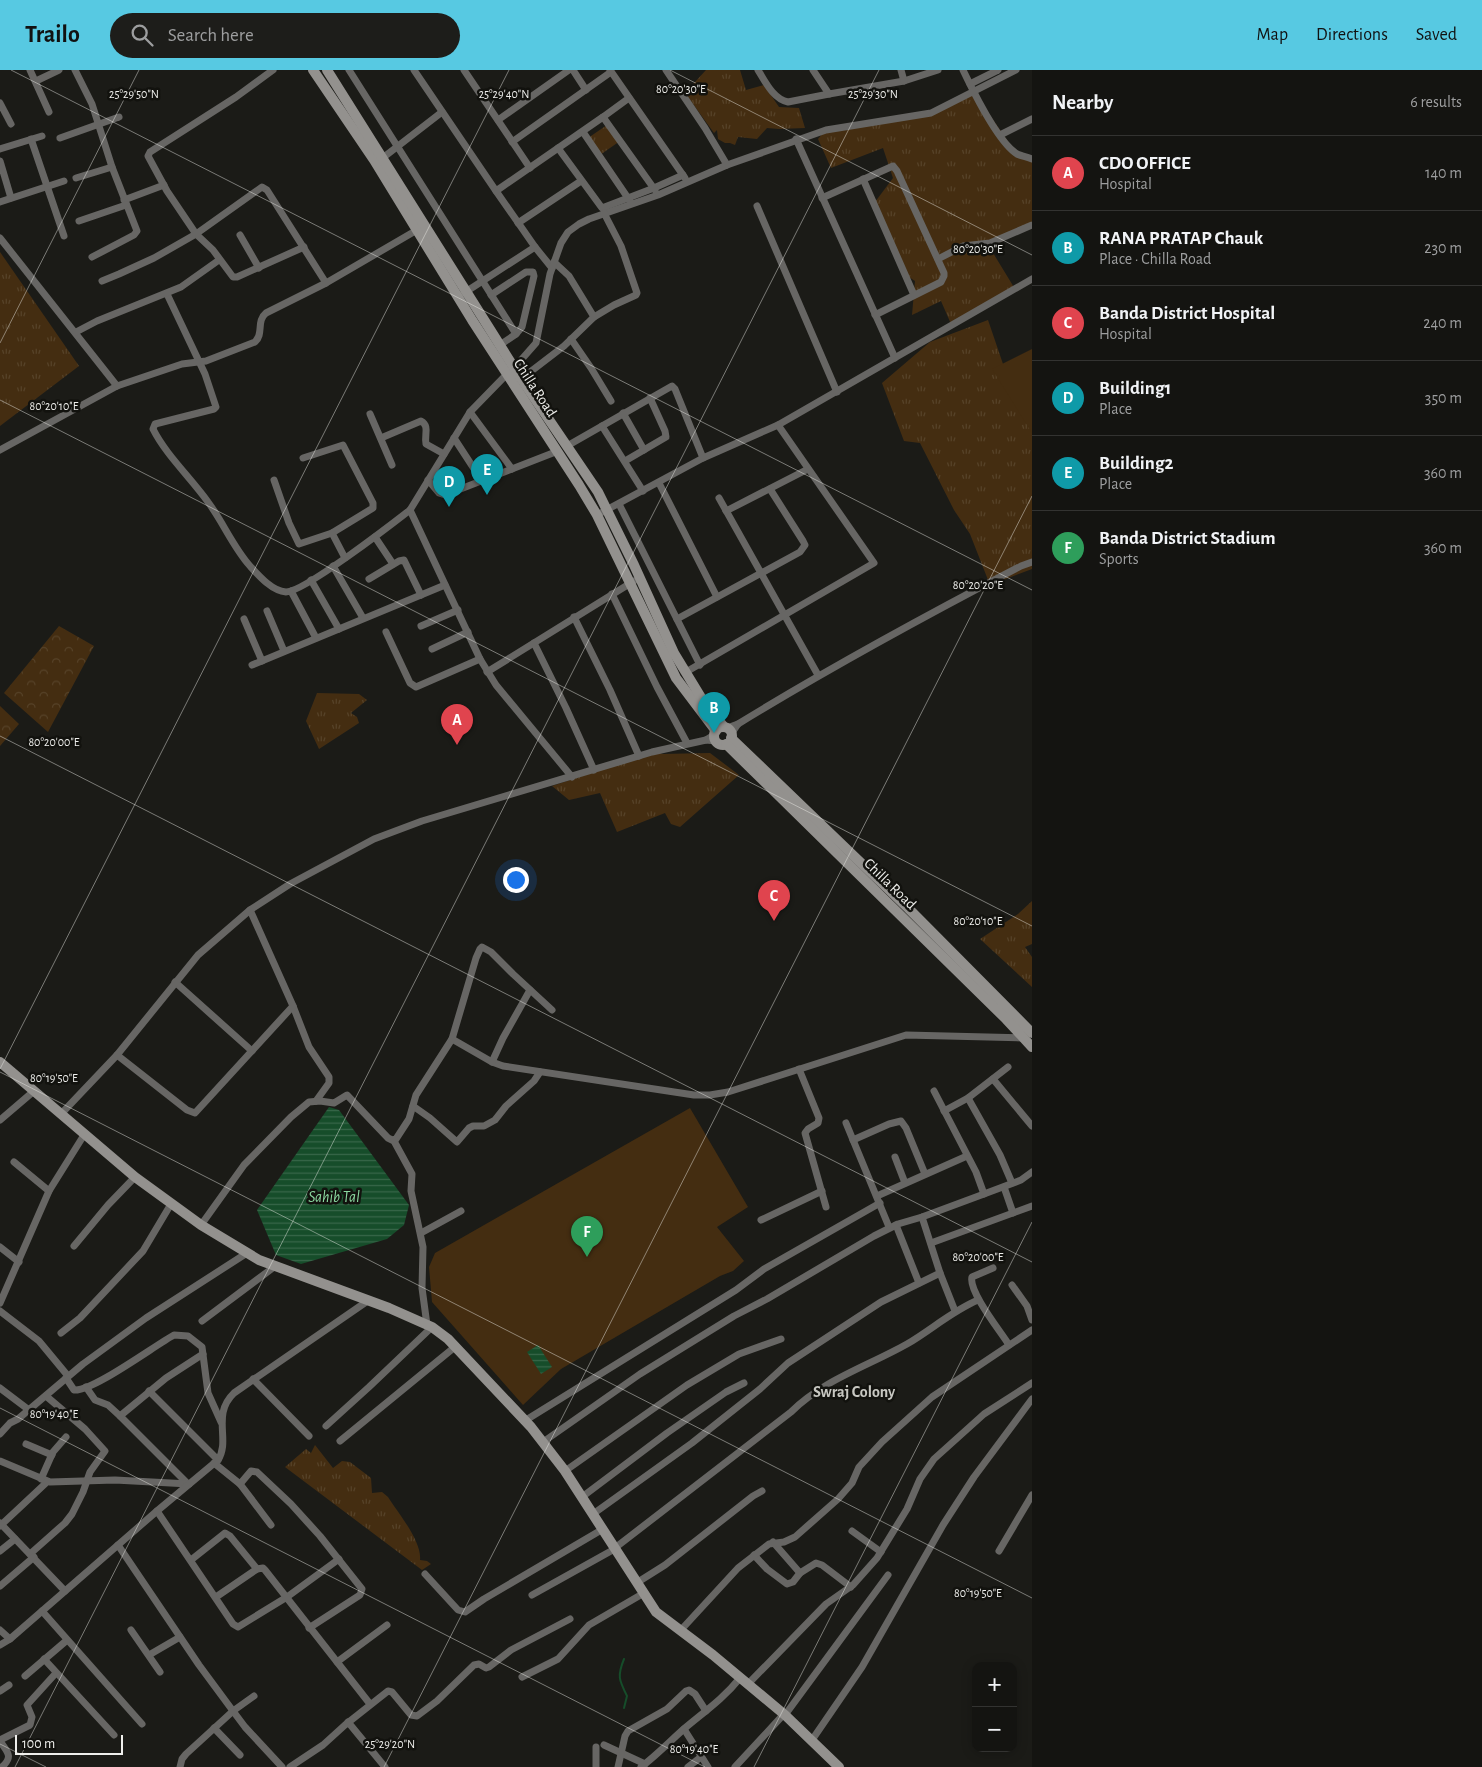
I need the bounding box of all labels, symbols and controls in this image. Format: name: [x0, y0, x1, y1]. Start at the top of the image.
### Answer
search box: [110, 13, 460, 58]
icon: search: [128, 21, 156, 49]
text: Trailo: [25, 23, 80, 47]
text: Search here: [168, 26, 254, 45]
text: Map: [1257, 26, 1288, 44]
text: Directions: [1316, 26, 1388, 44]
text: Saved: [1416, 26, 1457, 44]
text: 80°20'30"E: [656, 83, 706, 95]
text: 25°29'50"N: [109, 88, 159, 100]
text: 25°29'40"N: [479, 88, 529, 100]
text: 25°29'30"N: [848, 88, 898, 100]
text: Nearby: [1052, 92, 1113, 113]
text: 6 results: [1410, 94, 1462, 110]
text: CDO OFFICE: [1099, 154, 1191, 173]
text: A: [1063, 165, 1073, 181]
text: 140 m: [1425, 165, 1462, 181]
text: Hospital: [1099, 176, 1152, 192]
text: RANA PRATAP Chauk: [1099, 229, 1263, 248]
text: B: [1063, 240, 1073, 256]
text: 230 m: [1424, 240, 1462, 256]
text: 80°20'30"E: [953, 243, 1003, 255]
text: Place · Chilla Road: [1099, 251, 1211, 267]
text: Banda District Hospital: [1099, 304, 1275, 323]
text: C: [1064, 315, 1072, 331]
text: 240 m: [1423, 315, 1462, 331]
text: Hospital: [1099, 326, 1152, 342]
street label: Chilla Road: [511, 356, 559, 420]
text: Building1: [1099, 379, 1171, 398]
text: D: [1063, 390, 1073, 406]
text: 350 m: [1425, 390, 1462, 406]
text: 80°20'10"E: [30, 400, 79, 412]
text: Place: [1099, 401, 1132, 417]
pin: E: [471, 454, 503, 495]
text: Building2: [1099, 454, 1173, 473]
text: E: [1064, 465, 1072, 481]
text: 360 m: [1424, 465, 1462, 481]
pin: D: [433, 466, 465, 507]
text: Place: [1099, 476, 1132, 492]
text: Banda District Stadium: [1099, 529, 1276, 548]
text: F: [1064, 540, 1072, 556]
text: 360 m: [1424, 540, 1462, 556]
text: Sports: [1099, 551, 1139, 567]
text: 80°20'20"E: [953, 579, 1003, 591]
pin: B: [698, 692, 730, 733]
pin: A: [441, 704, 473, 745]
text: 80°20'00"E: [28, 736, 80, 748]
street label: Chilla Road: [861, 856, 919, 912]
your location: [503, 867, 529, 893]
pin: C: [758, 880, 790, 921]
text: 80°20'10"E: [954, 915, 1003, 927]
text: 80°19'50"E: [30, 1072, 78, 1084]
water label: Sahib Tal: [308, 1189, 360, 1205]
pin: F: [571, 1216, 603, 1257]
text: 80°20'00"E: [952, 1251, 1004, 1263]
district label: Swraj Colony: [813, 1384, 896, 1401]
text: 80°19'40"E: [30, 1408, 78, 1420]
text: 80°19'50"E: [954, 1587, 1002, 1599]
map controls: [972, 1662, 1017, 1752]
button: +: [972, 1662, 1017, 1707]
button: −: [972, 1707, 1017, 1752]
scale bar: [15, 1732, 122, 1755]
text: 100 m: [22, 1737, 55, 1751]
text: 25°29'20"N: [365, 1738, 415, 1750]
text: 80°19'40"E: [670, 1743, 718, 1755]

